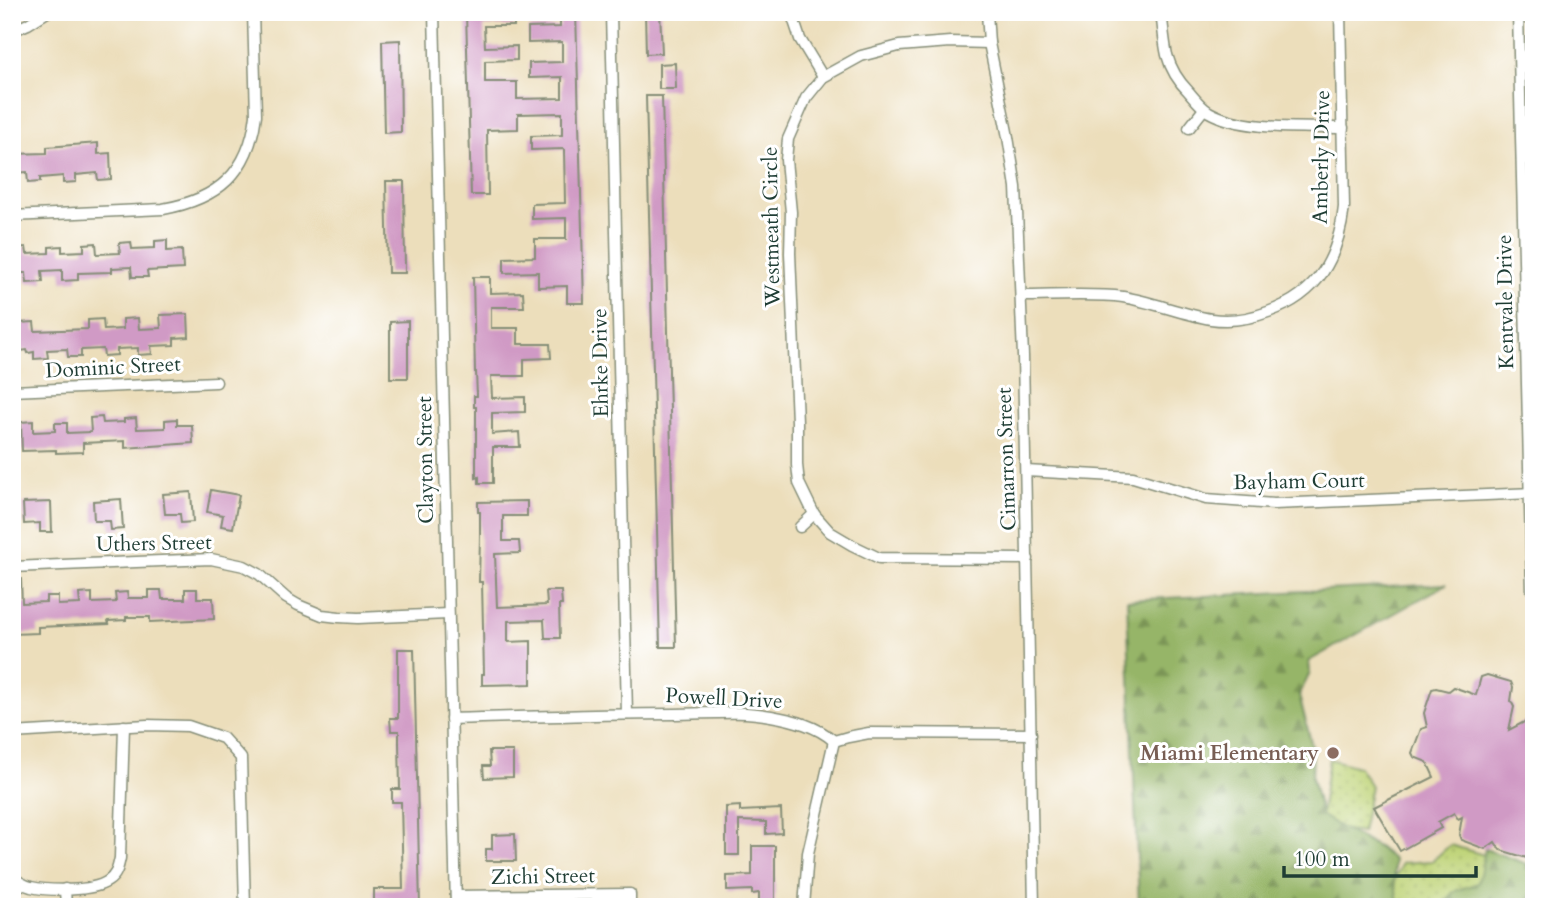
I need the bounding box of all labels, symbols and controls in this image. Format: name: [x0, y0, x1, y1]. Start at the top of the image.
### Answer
street label: Amberly Drive: [1306, 90, 1337, 224]
street label: Westmeath Circle: [756, 146, 787, 309]
street label: Kentvale Drive: [1490, 234, 1521, 370]
street label: Ehrke Drive: [585, 308, 616, 418]
street label: Dominic Street: [45, 349, 182, 386]
street label: Cimarron Street: [989, 386, 1023, 531]
street label: Clayton Street: [410, 396, 441, 524]
street label: Bayham Court: [1233, 466, 1365, 497]
street label: Uthers Street: [96, 528, 212, 559]
street label: Powell Drive: [665, 681, 783, 716]
place label: Miami Elementary: [1140, 739, 1319, 768]
marker: Miami Elementary: [1325, 745, 1341, 761]
scale bar: [1284, 835, 1476, 879]
text: 100 m: [1294, 845, 1350, 874]
street label: Zichi Street: [491, 861, 596, 892]

